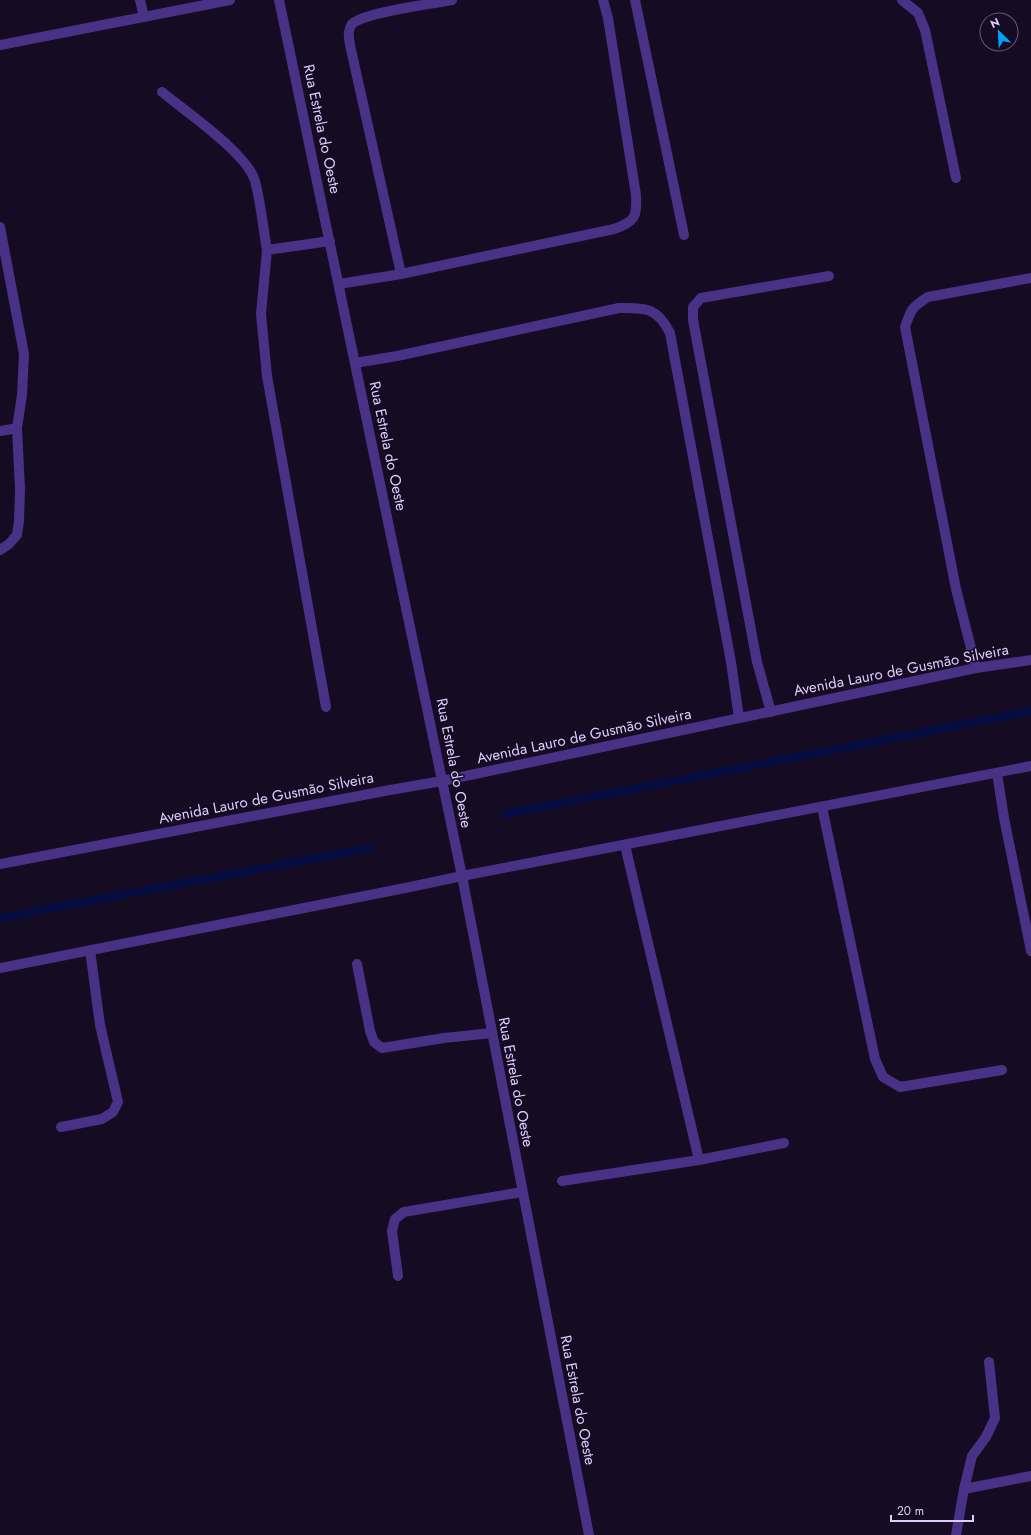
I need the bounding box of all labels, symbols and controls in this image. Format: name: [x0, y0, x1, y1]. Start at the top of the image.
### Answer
north arrow: [979, 12, 1019, 52]
text: N: [988, 14, 1002, 32]
street label: Rua Estrela do Oeste: [298, 62, 347, 196]
street label: Rua Estrela do Oeste: [364, 379, 413, 513]
street label: Avenida Lauro de Gusmão Silveira: [792, 638, 1010, 702]
street label: Rua Estrela do Oeste: [431, 696, 477, 830]
street label: Avenida Lauro de Gusmão Silveira: [475, 703, 693, 769]
street label: Avenida Lauro de Gusmão Silveira: [157, 766, 375, 830]
street label: Rua Estrela do Oeste: [493, 1015, 539, 1149]
street label: Rua Estrela do Oeste: [555, 1333, 601, 1467]
scale bar: [891, 1497, 973, 1523]
text: 20 m: [897, 1502, 924, 1520]

